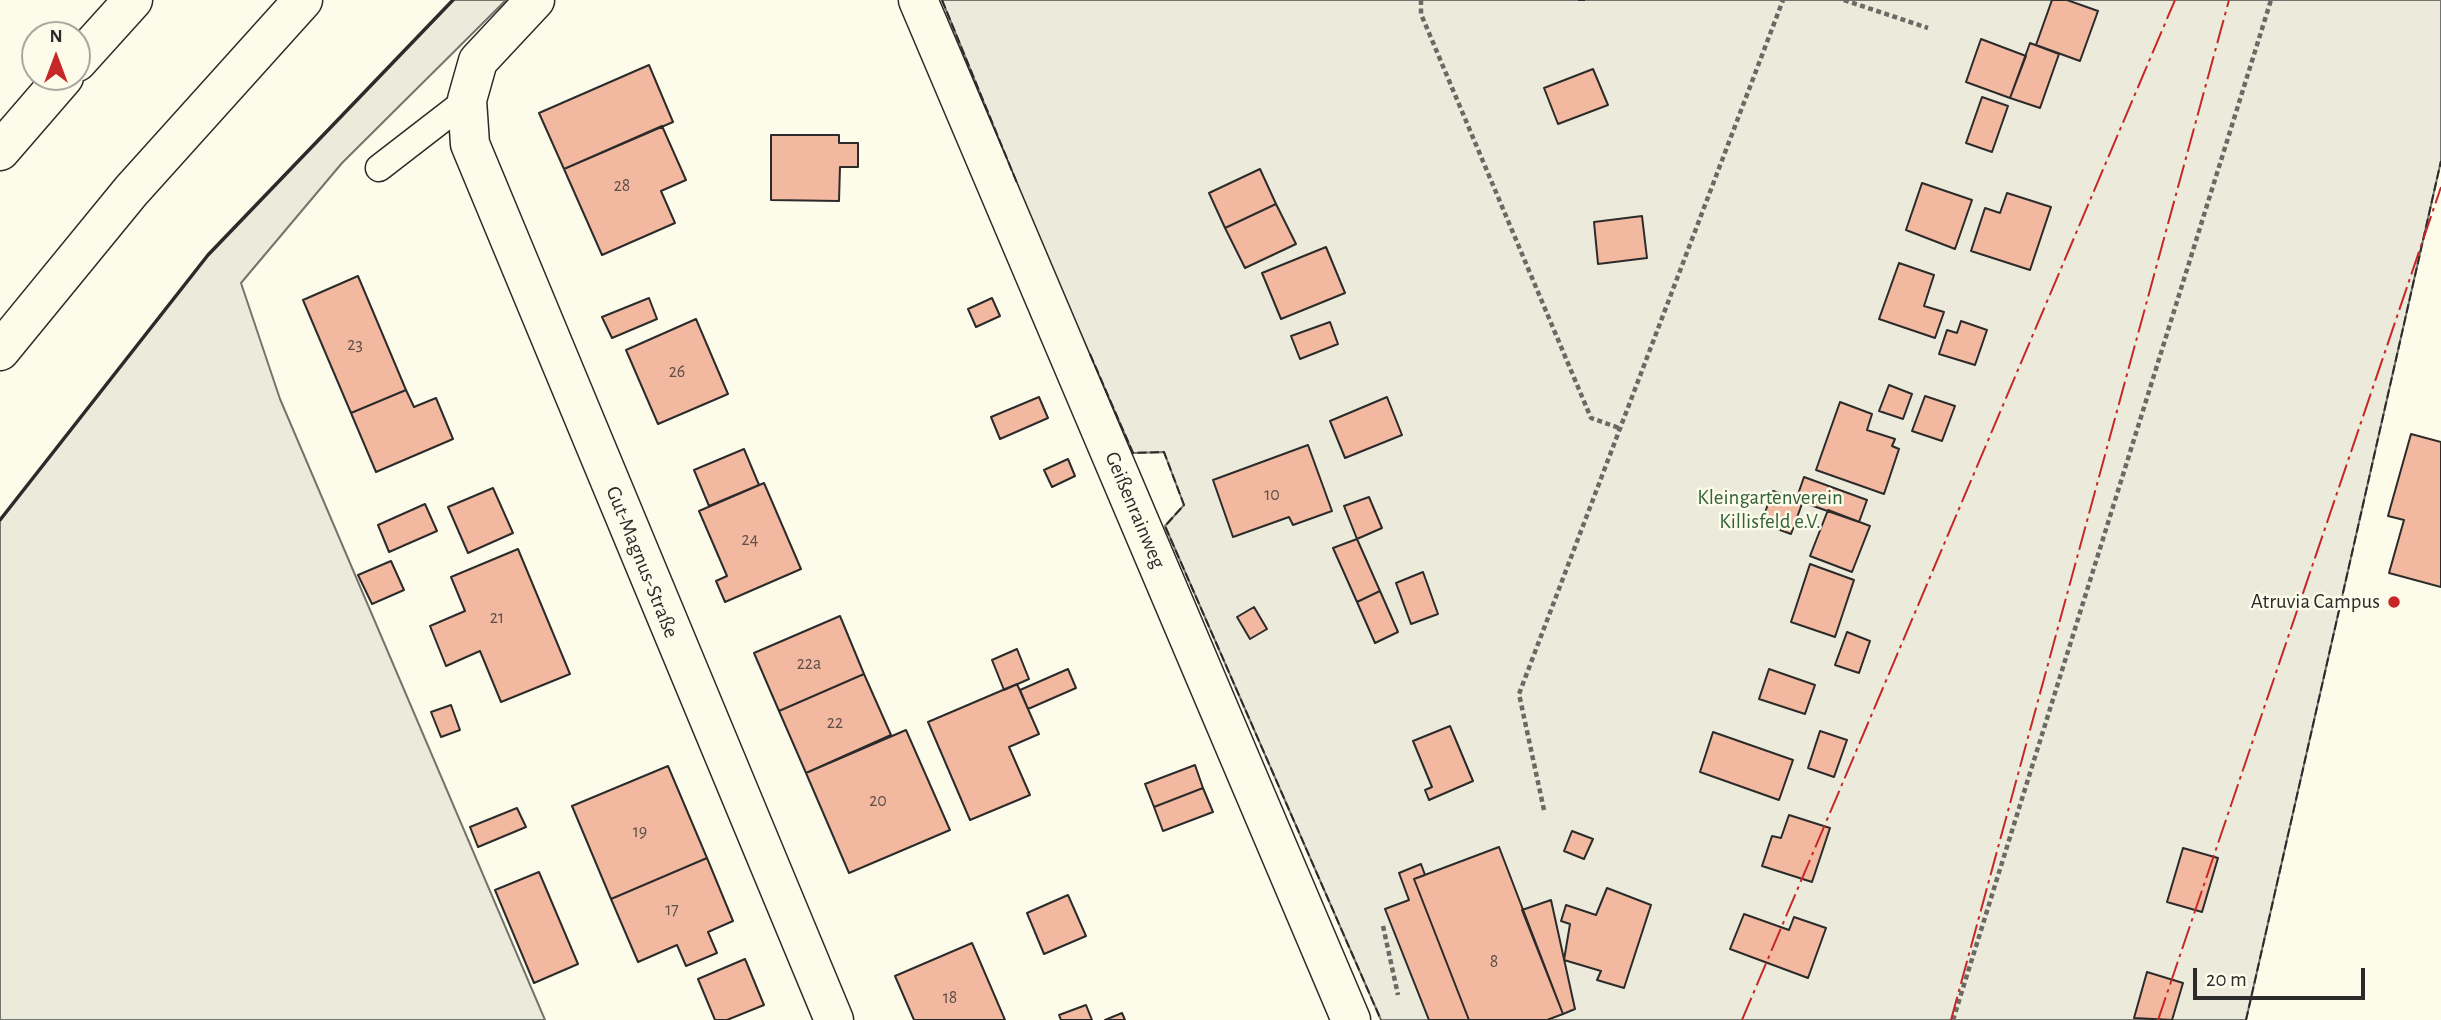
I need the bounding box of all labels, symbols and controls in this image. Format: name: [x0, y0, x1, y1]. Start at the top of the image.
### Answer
north arrow: [21, 21, 91, 91]
text: N: [49, 27, 63, 46]
house number: 28: [614, 175, 630, 197]
house number: 23: [347, 334, 363, 356]
house number: 26: [669, 361, 685, 383]
street label: Geißenrainweg: [1099, 448, 1171, 572]
street label: Gut-Magnus-Straße: [600, 482, 684, 642]
house number: 10: [1264, 484, 1280, 506]
park label: Kleingartenverein Killisfeld e.V.: [1697, 485, 1843, 535]
house number: 24: [742, 529, 758, 551]
place label: Atruvia Campus: [2251, 589, 2380, 615]
marker: Atruvia Campus: [2386, 594, 2402, 610]
house number: 21: [490, 607, 504, 629]
house number: 22a: [797, 653, 821, 675]
house number: 22: [827, 712, 843, 734]
house number: 20: [869, 790, 887, 812]
house number: 19: [633, 821, 647, 843]
house number: 17: [665, 899, 679, 921]
house number: 8: [1490, 951, 1498, 973]
scale bar: [2196, 954, 2368, 998]
text: 20 m: [2206, 969, 2247, 990]
house number: 18: [943, 987, 957, 1009]

